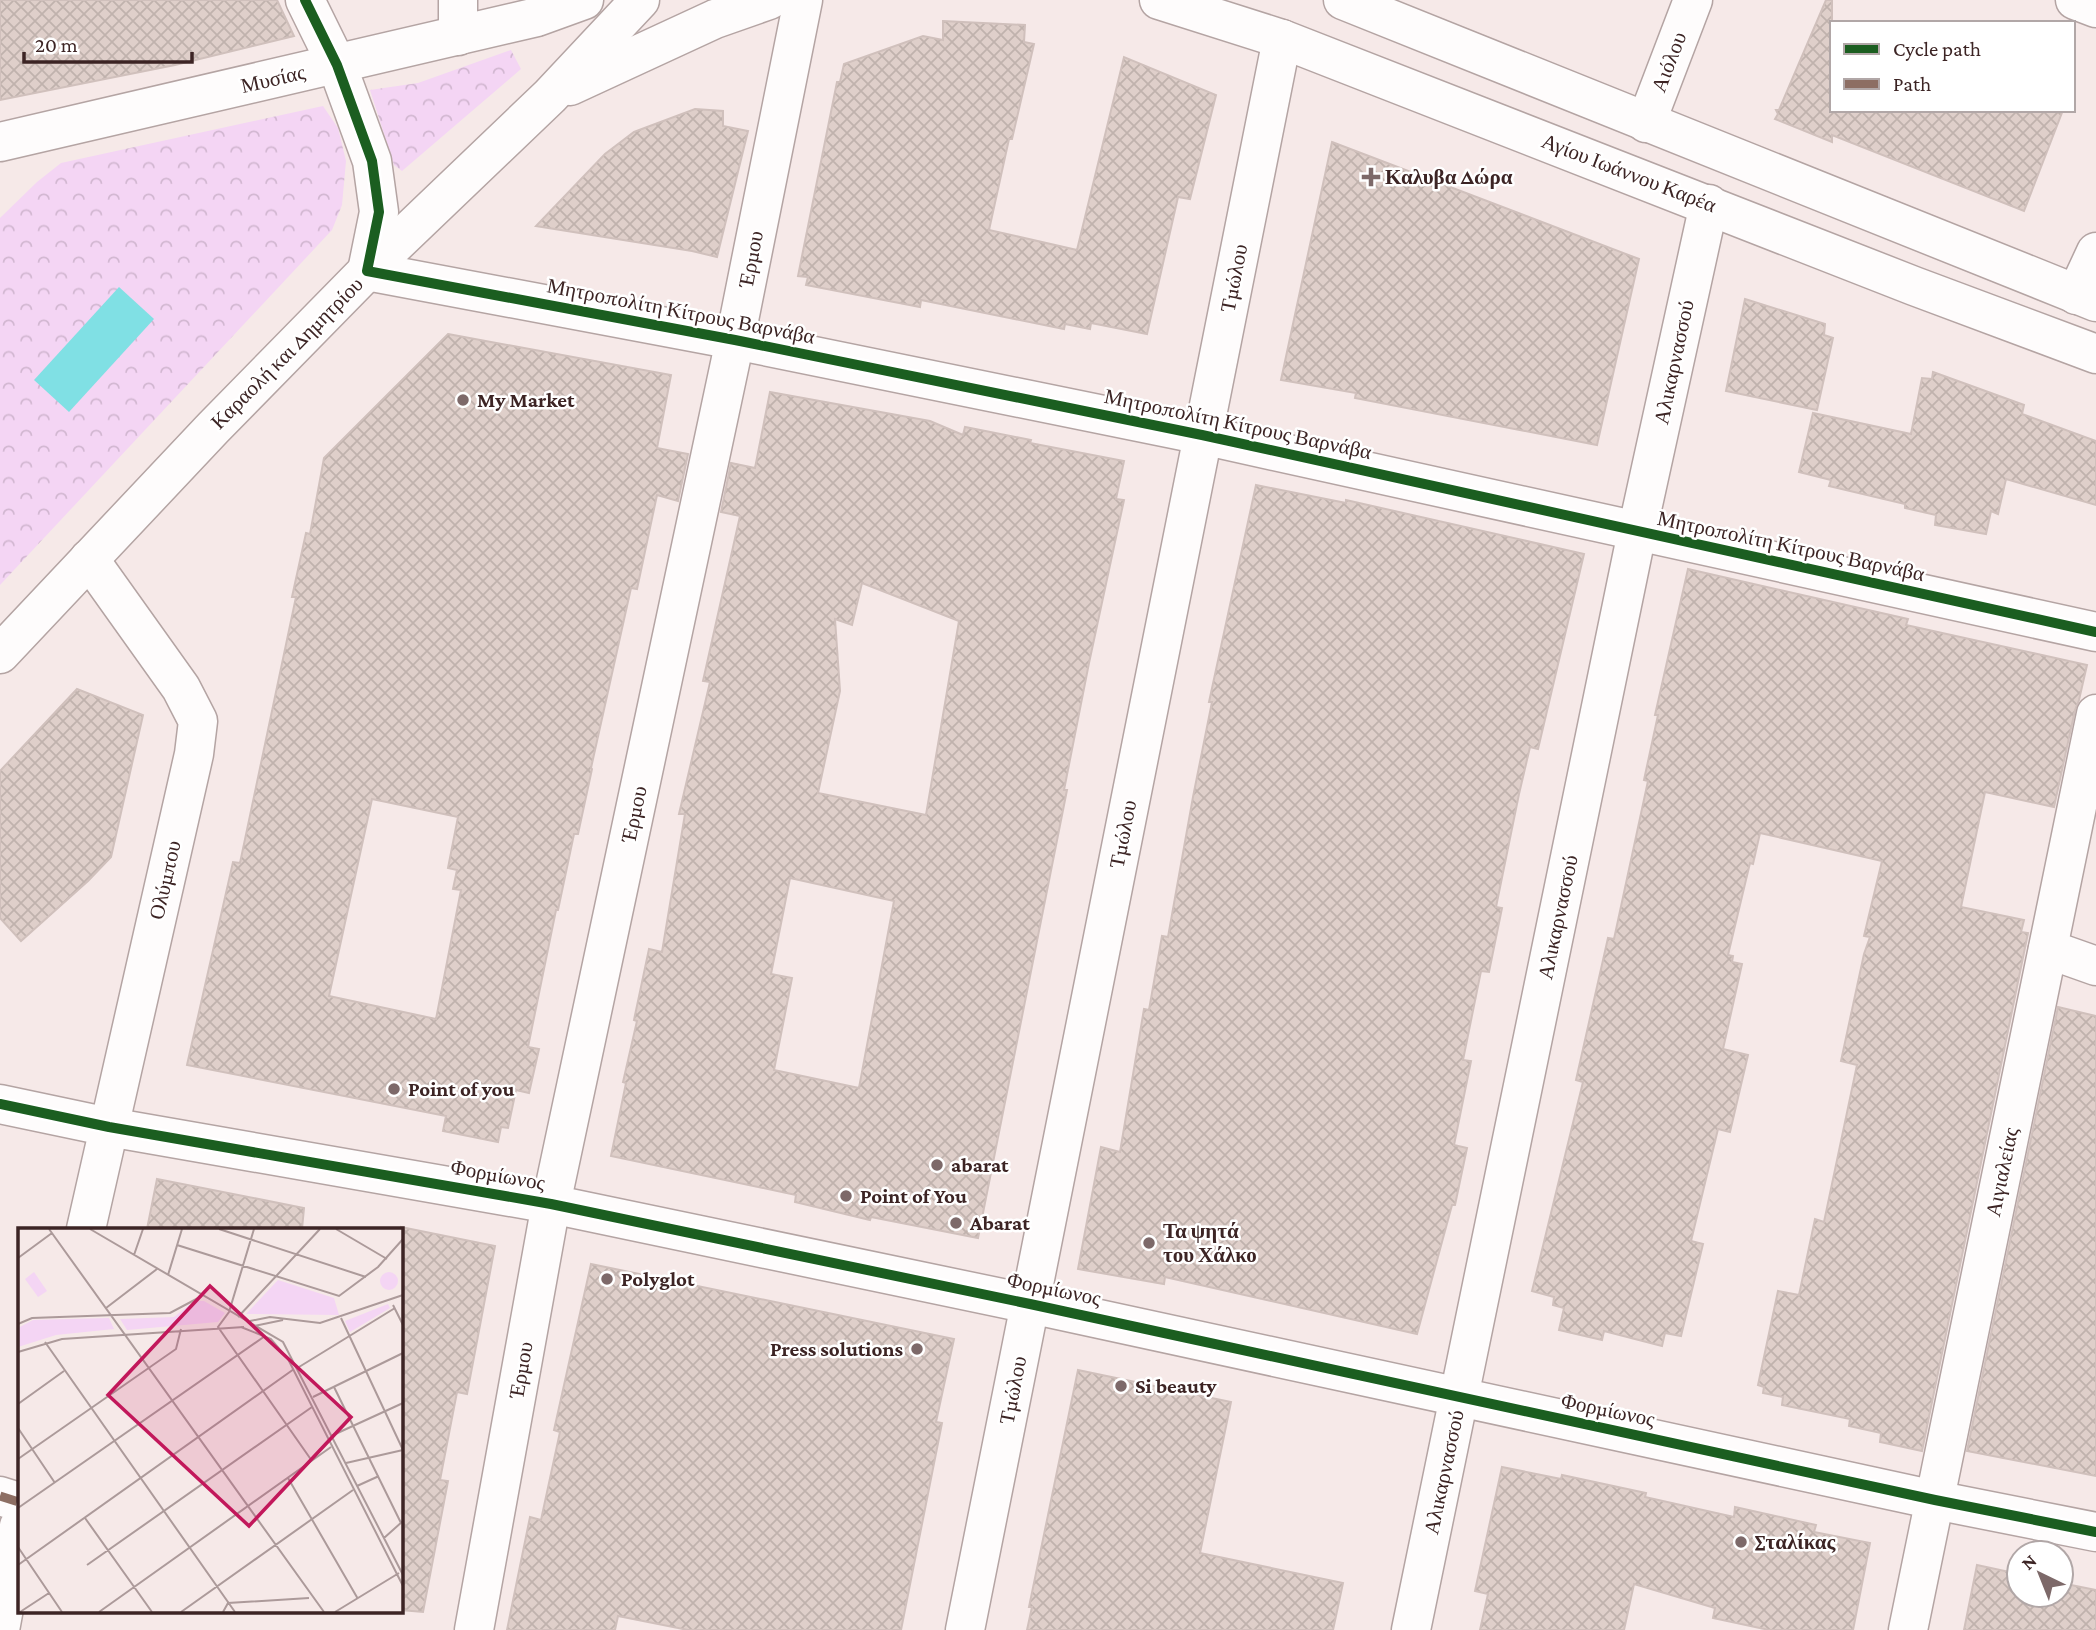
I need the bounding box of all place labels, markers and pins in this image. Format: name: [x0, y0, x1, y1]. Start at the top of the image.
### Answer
place label: Καλυβα Δώρα: [1385, 165, 1513, 189]
marker: Καλυβα Δώρα: [1363, 169, 1379, 185]
place label: My Market: [477, 388, 575, 412]
marker: My Market: [455, 392, 471, 408]
place label: Point of you: [408, 1077, 514, 1101]
marker: Point of you: [386, 1081, 402, 1097]
place label: abarat: [951, 1153, 1009, 1177]
marker: abarat: [929, 1157, 945, 1173]
place label: Point of You: [860, 1184, 967, 1208]
marker: Point of You: [838, 1188, 854, 1204]
place label: Abarat: [969, 1211, 1030, 1235]
marker: Abarat: [948, 1215, 964, 1231]
place label: Τα ψητά του Χάλκο: [1163, 1219, 1257, 1267]
marker: Τα ψητά του Χάλκο: [1141, 1235, 1157, 1251]
place label: Polyglot: [621, 1267, 695, 1291]
marker: Polyglot: [599, 1271, 615, 1287]
place label: Press solutions: [770, 1337, 903, 1361]
marker: Press solutions: [909, 1341, 925, 1357]
place label: Si beauty: [1135, 1374, 1217, 1398]
marker: Si beauty: [1113, 1378, 1129, 1394]
place label: Σταλίκας: [1755, 1530, 1837, 1554]
marker: Σταλίκας: [1733, 1534, 1749, 1550]

